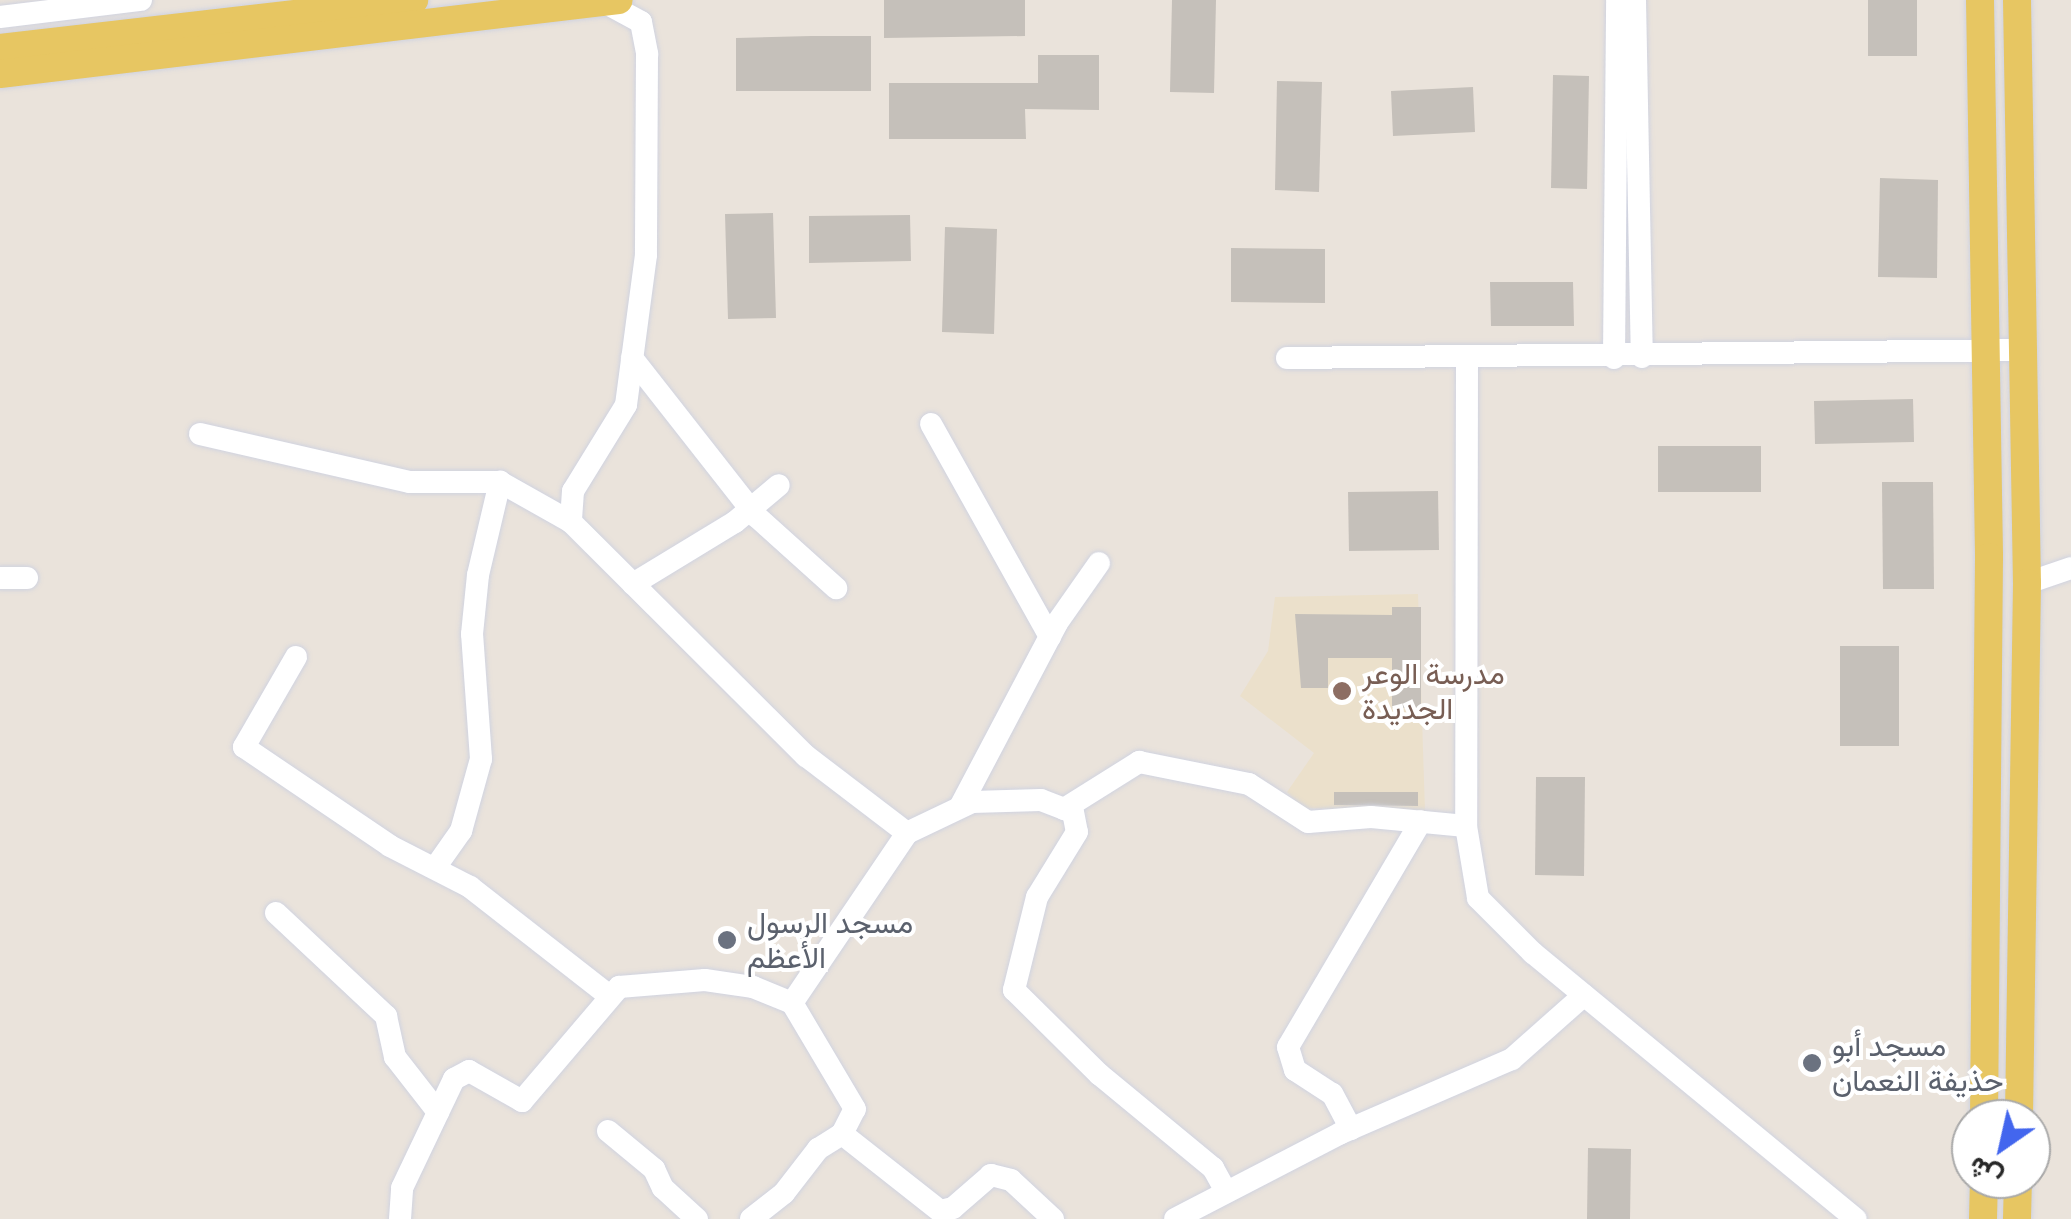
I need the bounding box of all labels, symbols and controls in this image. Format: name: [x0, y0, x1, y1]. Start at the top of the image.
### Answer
place label: مدرسة الوعر الجديدة: [1362, 656, 1505, 726]
marker: مدرسة الوعر الجديدة: [1331, 680, 1353, 702]
place label: مسجد الرسول الأعظم: [747, 905, 913, 976]
marker: مسجد الرسول الأعظم: [716, 929, 738, 951]
place label: مسجد أبو حذيفة النعمان: [1832, 1028, 2004, 1098]
marker: مسجد أبو حذيفة النعمان: [1801, 1052, 1823, 1074]
north arrow: [1951, 1099, 2051, 1199]
text: ش: [1962, 1150, 2008, 1196]

